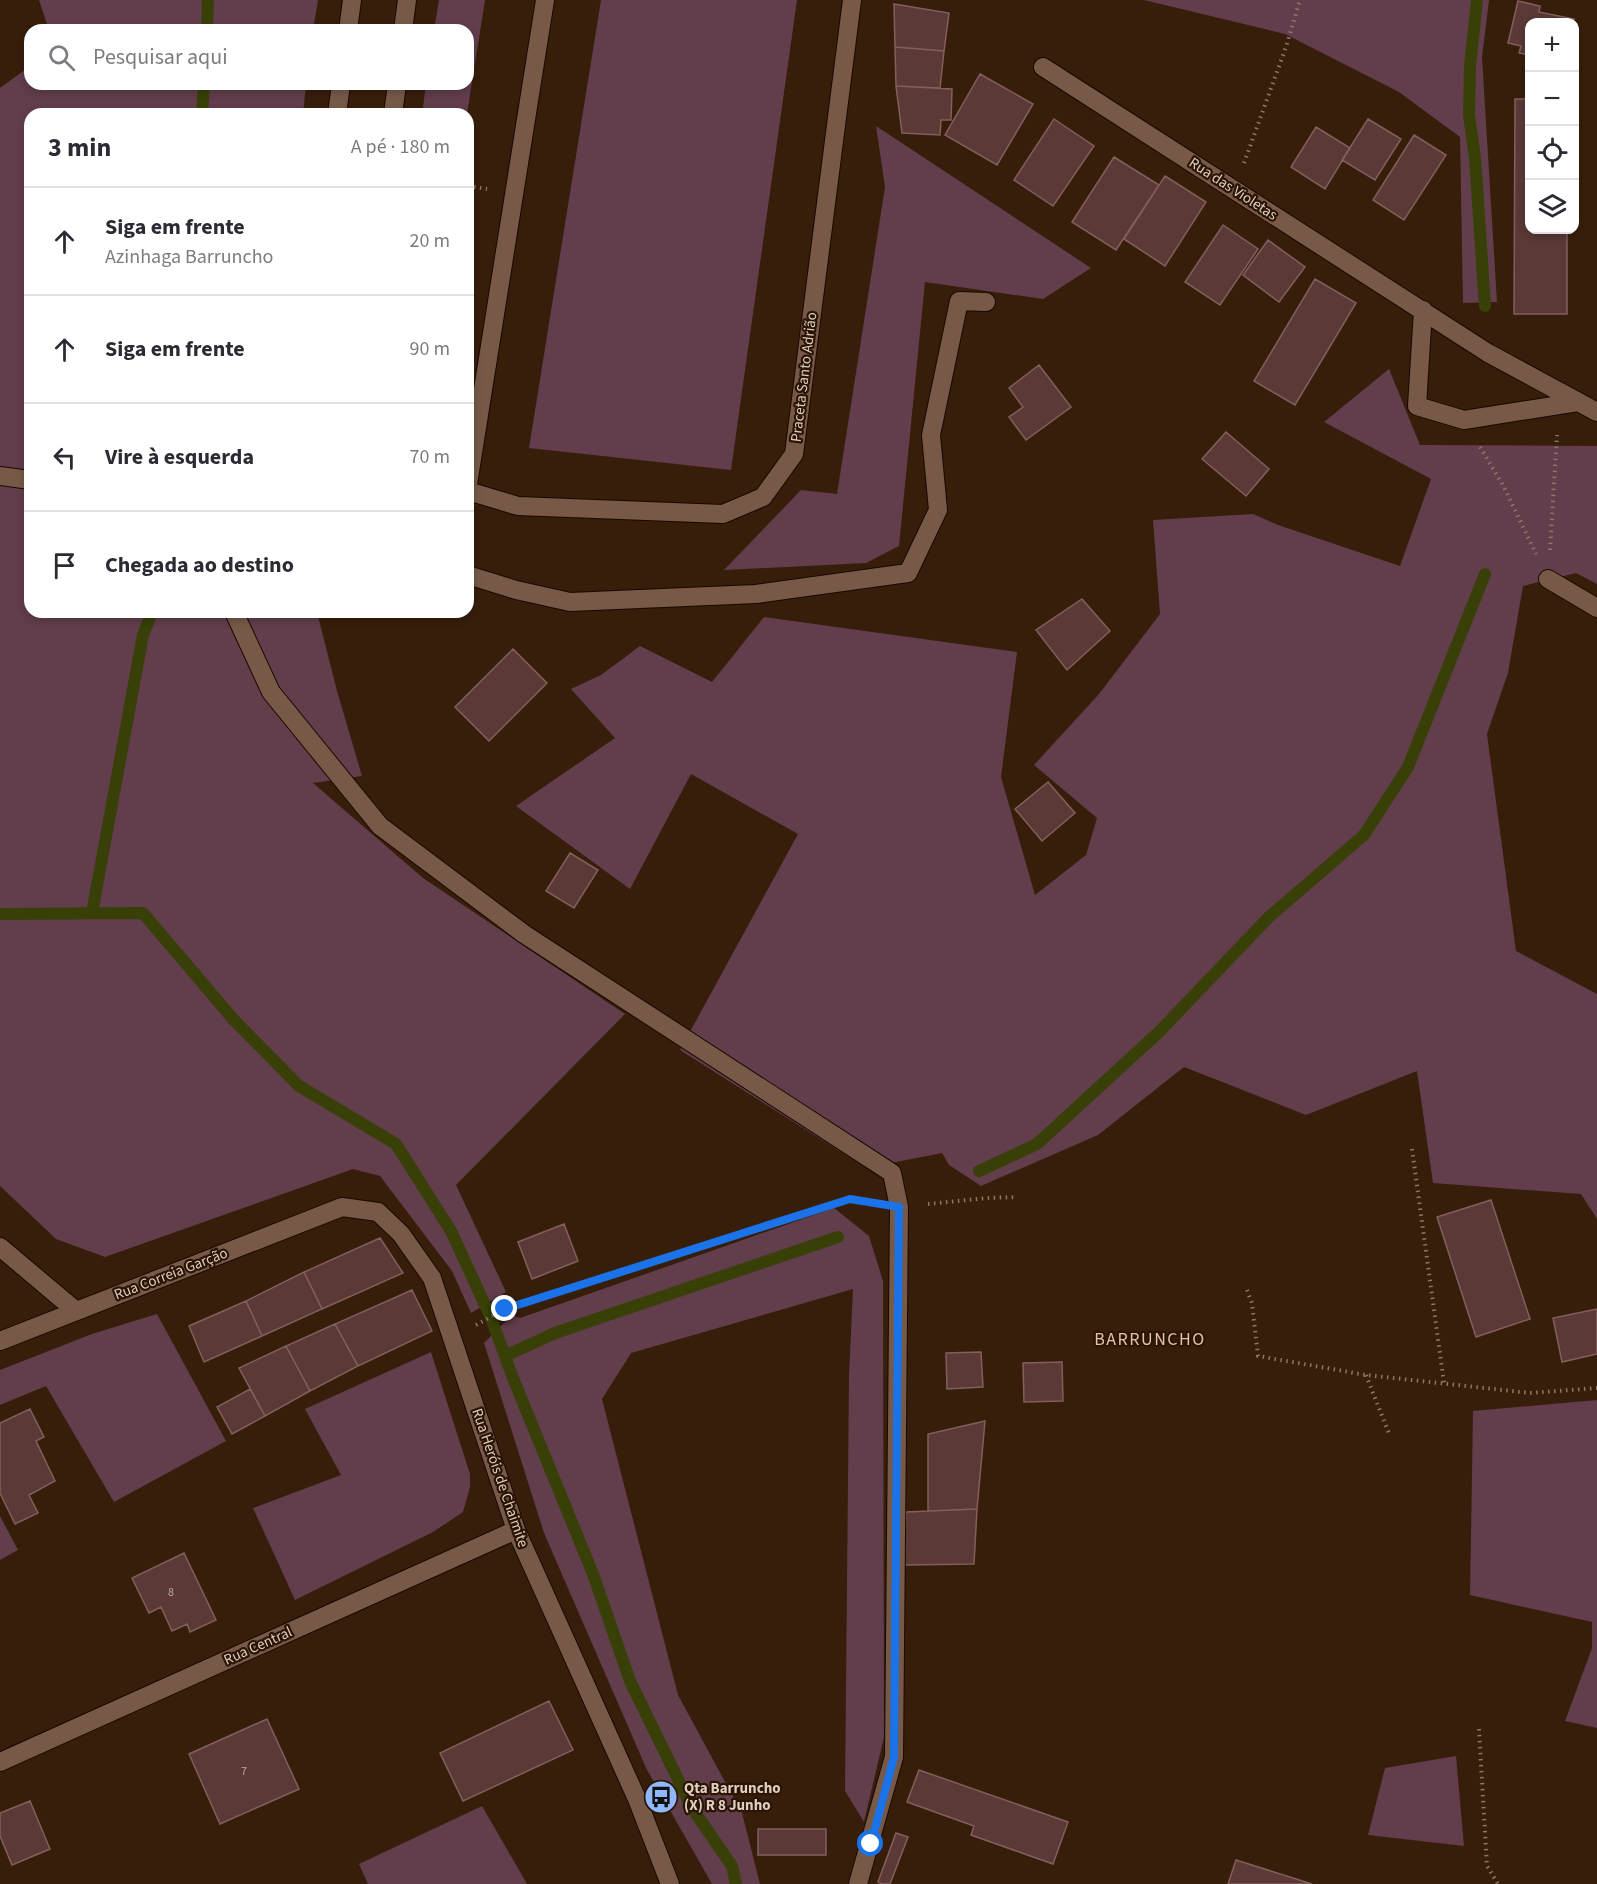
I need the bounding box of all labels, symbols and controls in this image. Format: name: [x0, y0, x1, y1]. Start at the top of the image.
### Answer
map controls: [1525, 18, 1579, 234]
button: +: [1525, 18, 1579, 72]
search box: [24, 24, 474, 90]
icon: search: [45, 41, 78, 74]
text: Pesquisar aqui: [93, 41, 228, 73]
button: −: [1525, 72, 1579, 126]
button: locate: [1525, 126, 1579, 180]
text: 3 min: [48, 129, 111, 166]
text: A pé · 180 m: [351, 133, 450, 161]
street label: Rua das Violetas: [1185, 153, 1281, 225]
button: layers: [1525, 180, 1579, 234]
text: Siga em frente: [105, 211, 245, 243]
icon: ahead: [48, 225, 81, 258]
text: 20 m: [410, 227, 450, 255]
text: Azinhaga Barruncho: [105, 243, 273, 271]
street label: Praceta Santo Adrião: [786, 311, 822, 443]
icon: ahead: [48, 333, 81, 366]
text: Siga em frente: [105, 333, 245, 365]
text: 90 m: [410, 335, 450, 363]
icon: left: [48, 441, 81, 474]
text: Vire à esquerda: [105, 441, 254, 473]
text: 70 m: [410, 443, 450, 471]
icon: arrive: [48, 549, 81, 582]
text: Chegada ao destino: [105, 549, 294, 581]
street label: Rua Correia Garção: [111, 1243, 231, 1305]
route end: [491, 1295, 517, 1321]
district label: BARRUNCHO: [1094, 1327, 1206, 1352]
street label: Rua Heróis de Chaimite: [466, 1406, 534, 1550]
house number: 8: [168, 1584, 174, 1601]
street label: Rua Central: [220, 1622, 296, 1670]
house number: 7: [241, 1763, 247, 1780]
place label: Qta Barruncho (X) R 8 Junho: [684, 1778, 781, 1816]
bus stop icon: Qta Barruncho (X) R 8 Junho: [643, 1779, 679, 1815]
route start: [857, 1830, 883, 1856]

